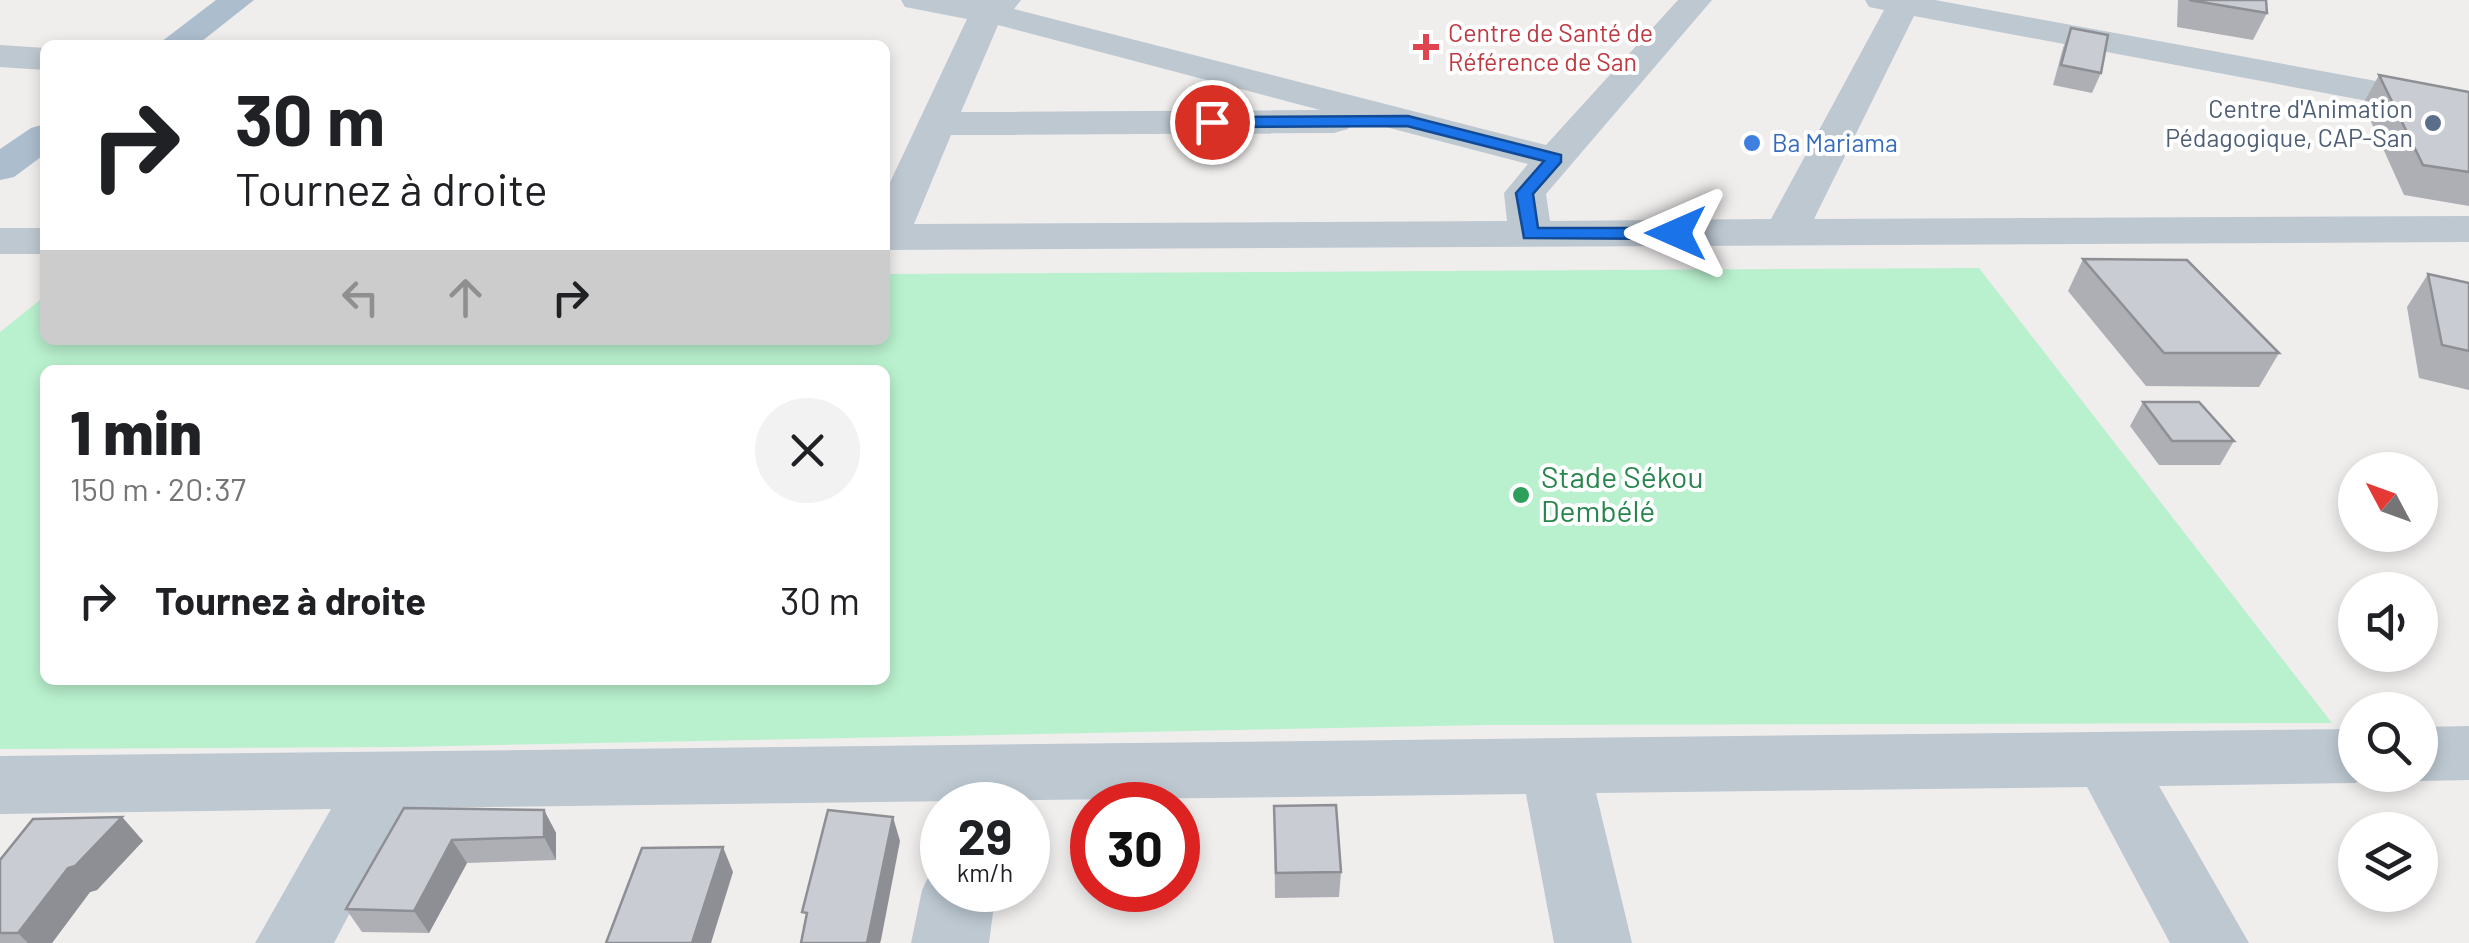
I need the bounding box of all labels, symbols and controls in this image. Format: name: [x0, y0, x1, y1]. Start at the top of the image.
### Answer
place label: Centre de Santé de Référence de San: [1448, 17, 1653, 76]
marker: Centre de Santé de Référence de San: [1413, 34, 1439, 60]
text: 30 m: [235, 76, 385, 160]
icon: right: [70, 80, 200, 210]
pin: [1170, 80, 1255, 165]
place label: Centre d'Animation Pédagogique, CAP-San: [2165, 93, 2413, 152]
icon: arrive: [1185, 95, 1240, 150]
marker: Centre d'Animation Pédagogique, CAP-San: [2422, 112, 2444, 134]
place label: Ba Mariama: [1772, 127, 1898, 157]
marker: Ba Mariama: [1741, 132, 1763, 154]
text: Tournez à droite: [235, 161, 548, 215]
position arrow: [1624, 181, 1728, 285]
icon: left: [333, 270, 388, 325]
icon: ahead: [438, 270, 493, 325]
icon: right: [543, 270, 598, 325]
text: 1 min: [70, 395, 202, 467]
button: close: [755, 398, 860, 503]
north arrow: [2338, 452, 2438, 552]
map controls: [2338, 452, 2438, 912]
place label: Stade Sékou Dembélé: [1541, 458, 1704, 528]
text: 150 m · 20:37: [70, 469, 246, 507]
marker: Stade Sékou Dembélé: [1510, 484, 1532, 506]
button: sound: [2338, 572, 2438, 672]
icon: right: [70, 573, 125, 628]
text: Tournez à droite: [155, 577, 426, 623]
text: 30 m: [780, 577, 860, 623]
button: search: [2338, 692, 2438, 792]
speed limit sign: 30: [1070, 782, 1200, 912]
text: 29: [958, 805, 1012, 865]
button: layers: [2338, 812, 2438, 912]
text: km/h: [957, 857, 1013, 887]

